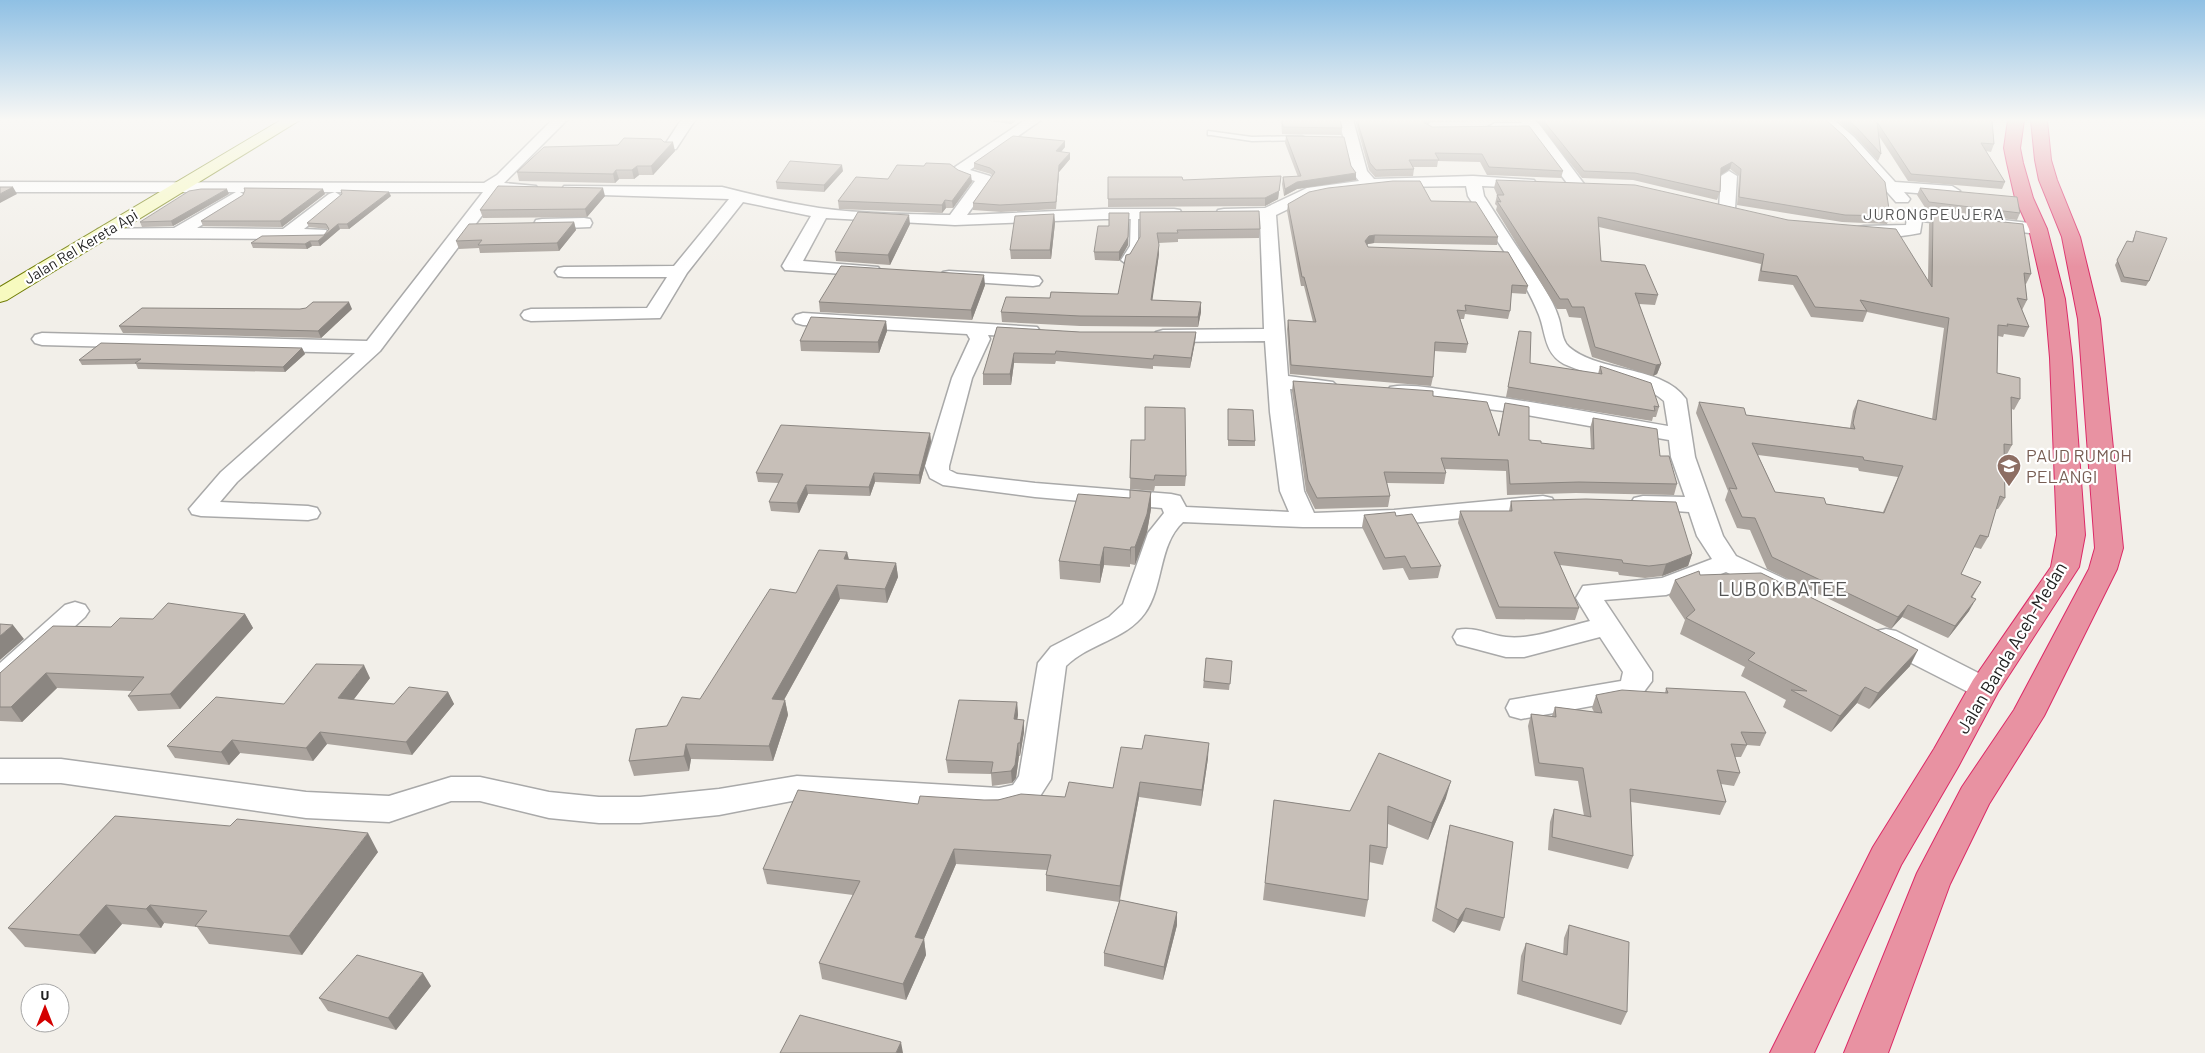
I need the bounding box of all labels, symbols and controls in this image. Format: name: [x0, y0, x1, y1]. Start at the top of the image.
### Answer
district label: JURONGPEUJERA: [1863, 204, 2005, 223]
street label: Jalan Rel Kereta Api: [20, 205, 141, 287]
place label: PAUD RUMOH PELANGI: [2026, 444, 2132, 487]
school or university icon: PAUD RUMOH PELANGI: [1996, 453, 2022, 487]
street label: Jalan Banda Aceh-Medan: [1951, 558, 2071, 737]
district label: LUBOKBATEE: [1718, 576, 1848, 600]
north arrow: [20, 983, 70, 1033]
text: U: [41, 986, 50, 1003]

